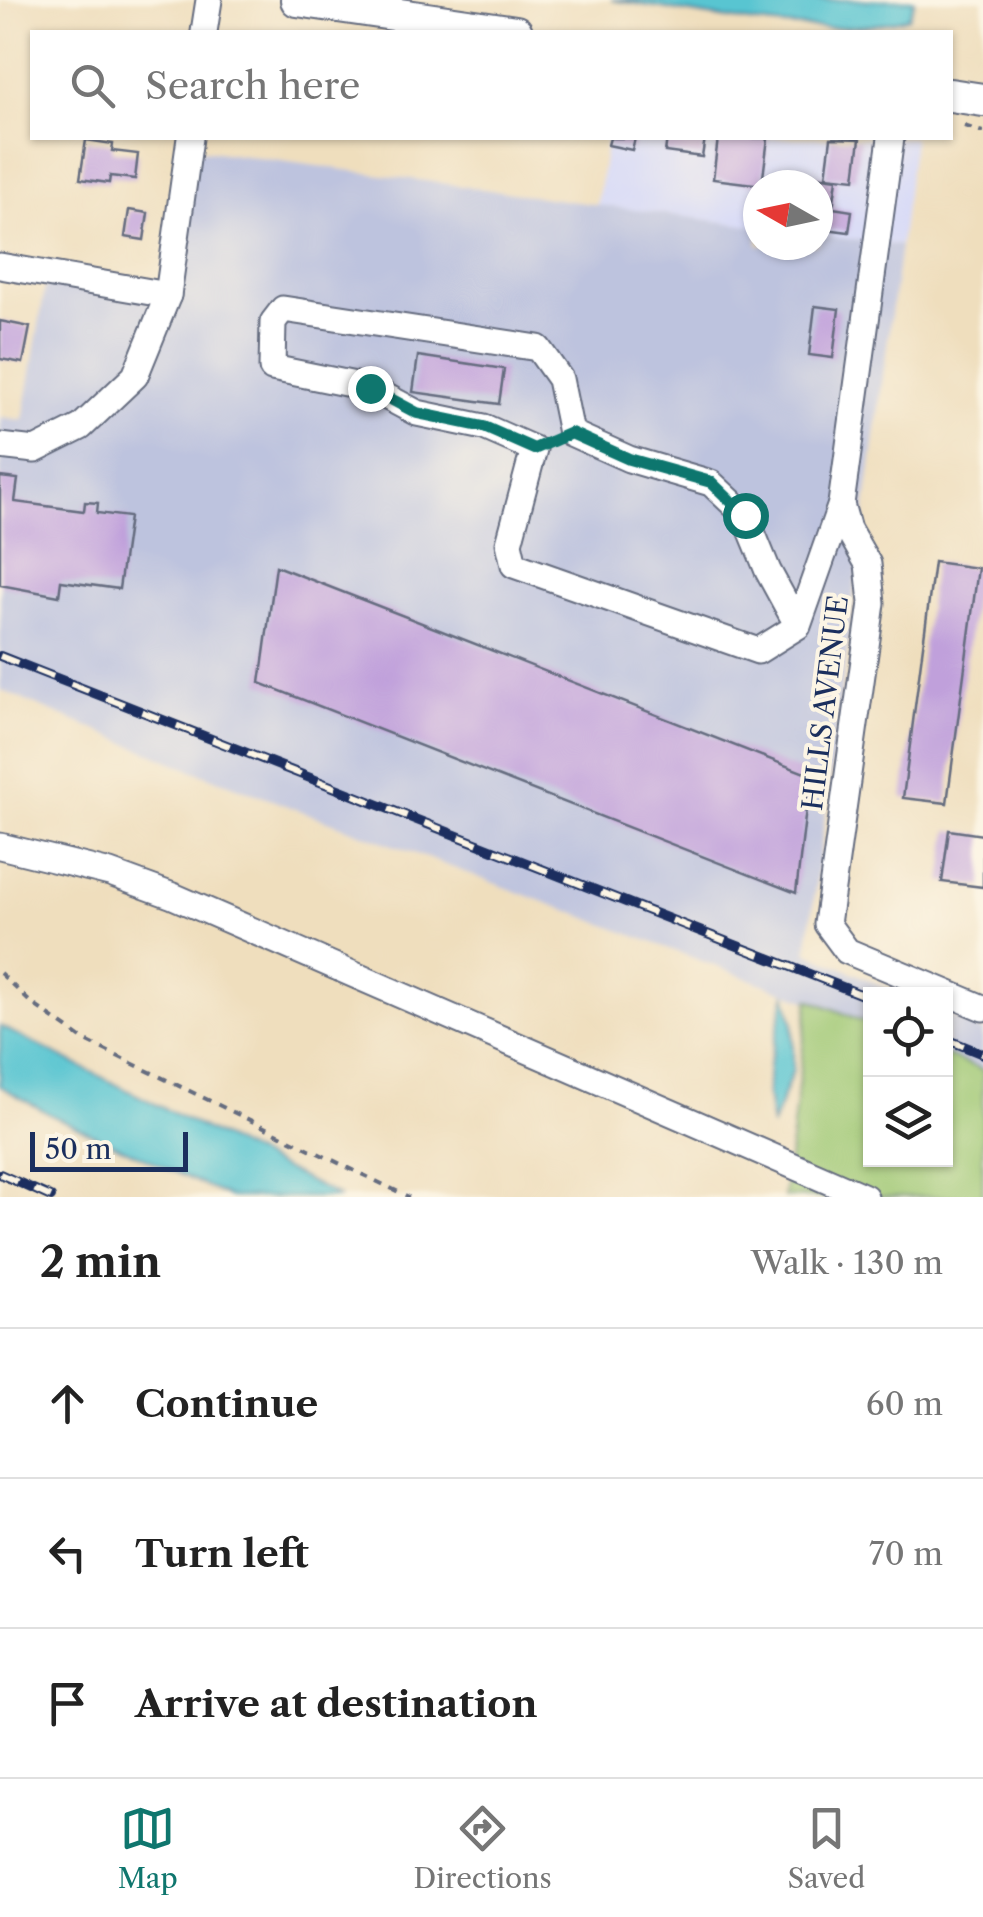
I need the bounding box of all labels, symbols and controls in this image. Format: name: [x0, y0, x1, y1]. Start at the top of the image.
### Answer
search box: [30, 30, 953, 140]
icon: search: [65, 58, 120, 113]
text: Search here: [145, 62, 360, 109]
north arrow: [743, 170, 833, 260]
route end: [348, 366, 394, 412]
route start: [723, 493, 769, 539]
street label: HILLS AVENUE: [795, 594, 855, 812]
map controls: [863, 987, 953, 1167]
button: locate: [863, 987, 953, 1077]
button: layers: [863, 1077, 953, 1167]
scale bar: [30, 1127, 188, 1172]
text: 50 m: [45, 1132, 112, 1166]
text: 2 min: [40, 1236, 161, 1288]
text: Walk · 130 m: [751, 1243, 943, 1282]
icon: ahead: [40, 1376, 95, 1431]
text: Continue: [135, 1380, 318, 1427]
text: 60 m: [866, 1384, 943, 1423]
icon: left: [40, 1526, 95, 1581]
text: Turn left: [135, 1530, 309, 1577]
text: 70 m: [869, 1534, 943, 1573]
icon: arrive: [40, 1676, 95, 1731]
text: Arrive at destination: [135, 1680, 538, 1727]
tab: Map: [118, 1801, 178, 1895]
tab: Directions: [413, 1801, 552, 1895]
tab: Saved: [787, 1801, 865, 1895]

